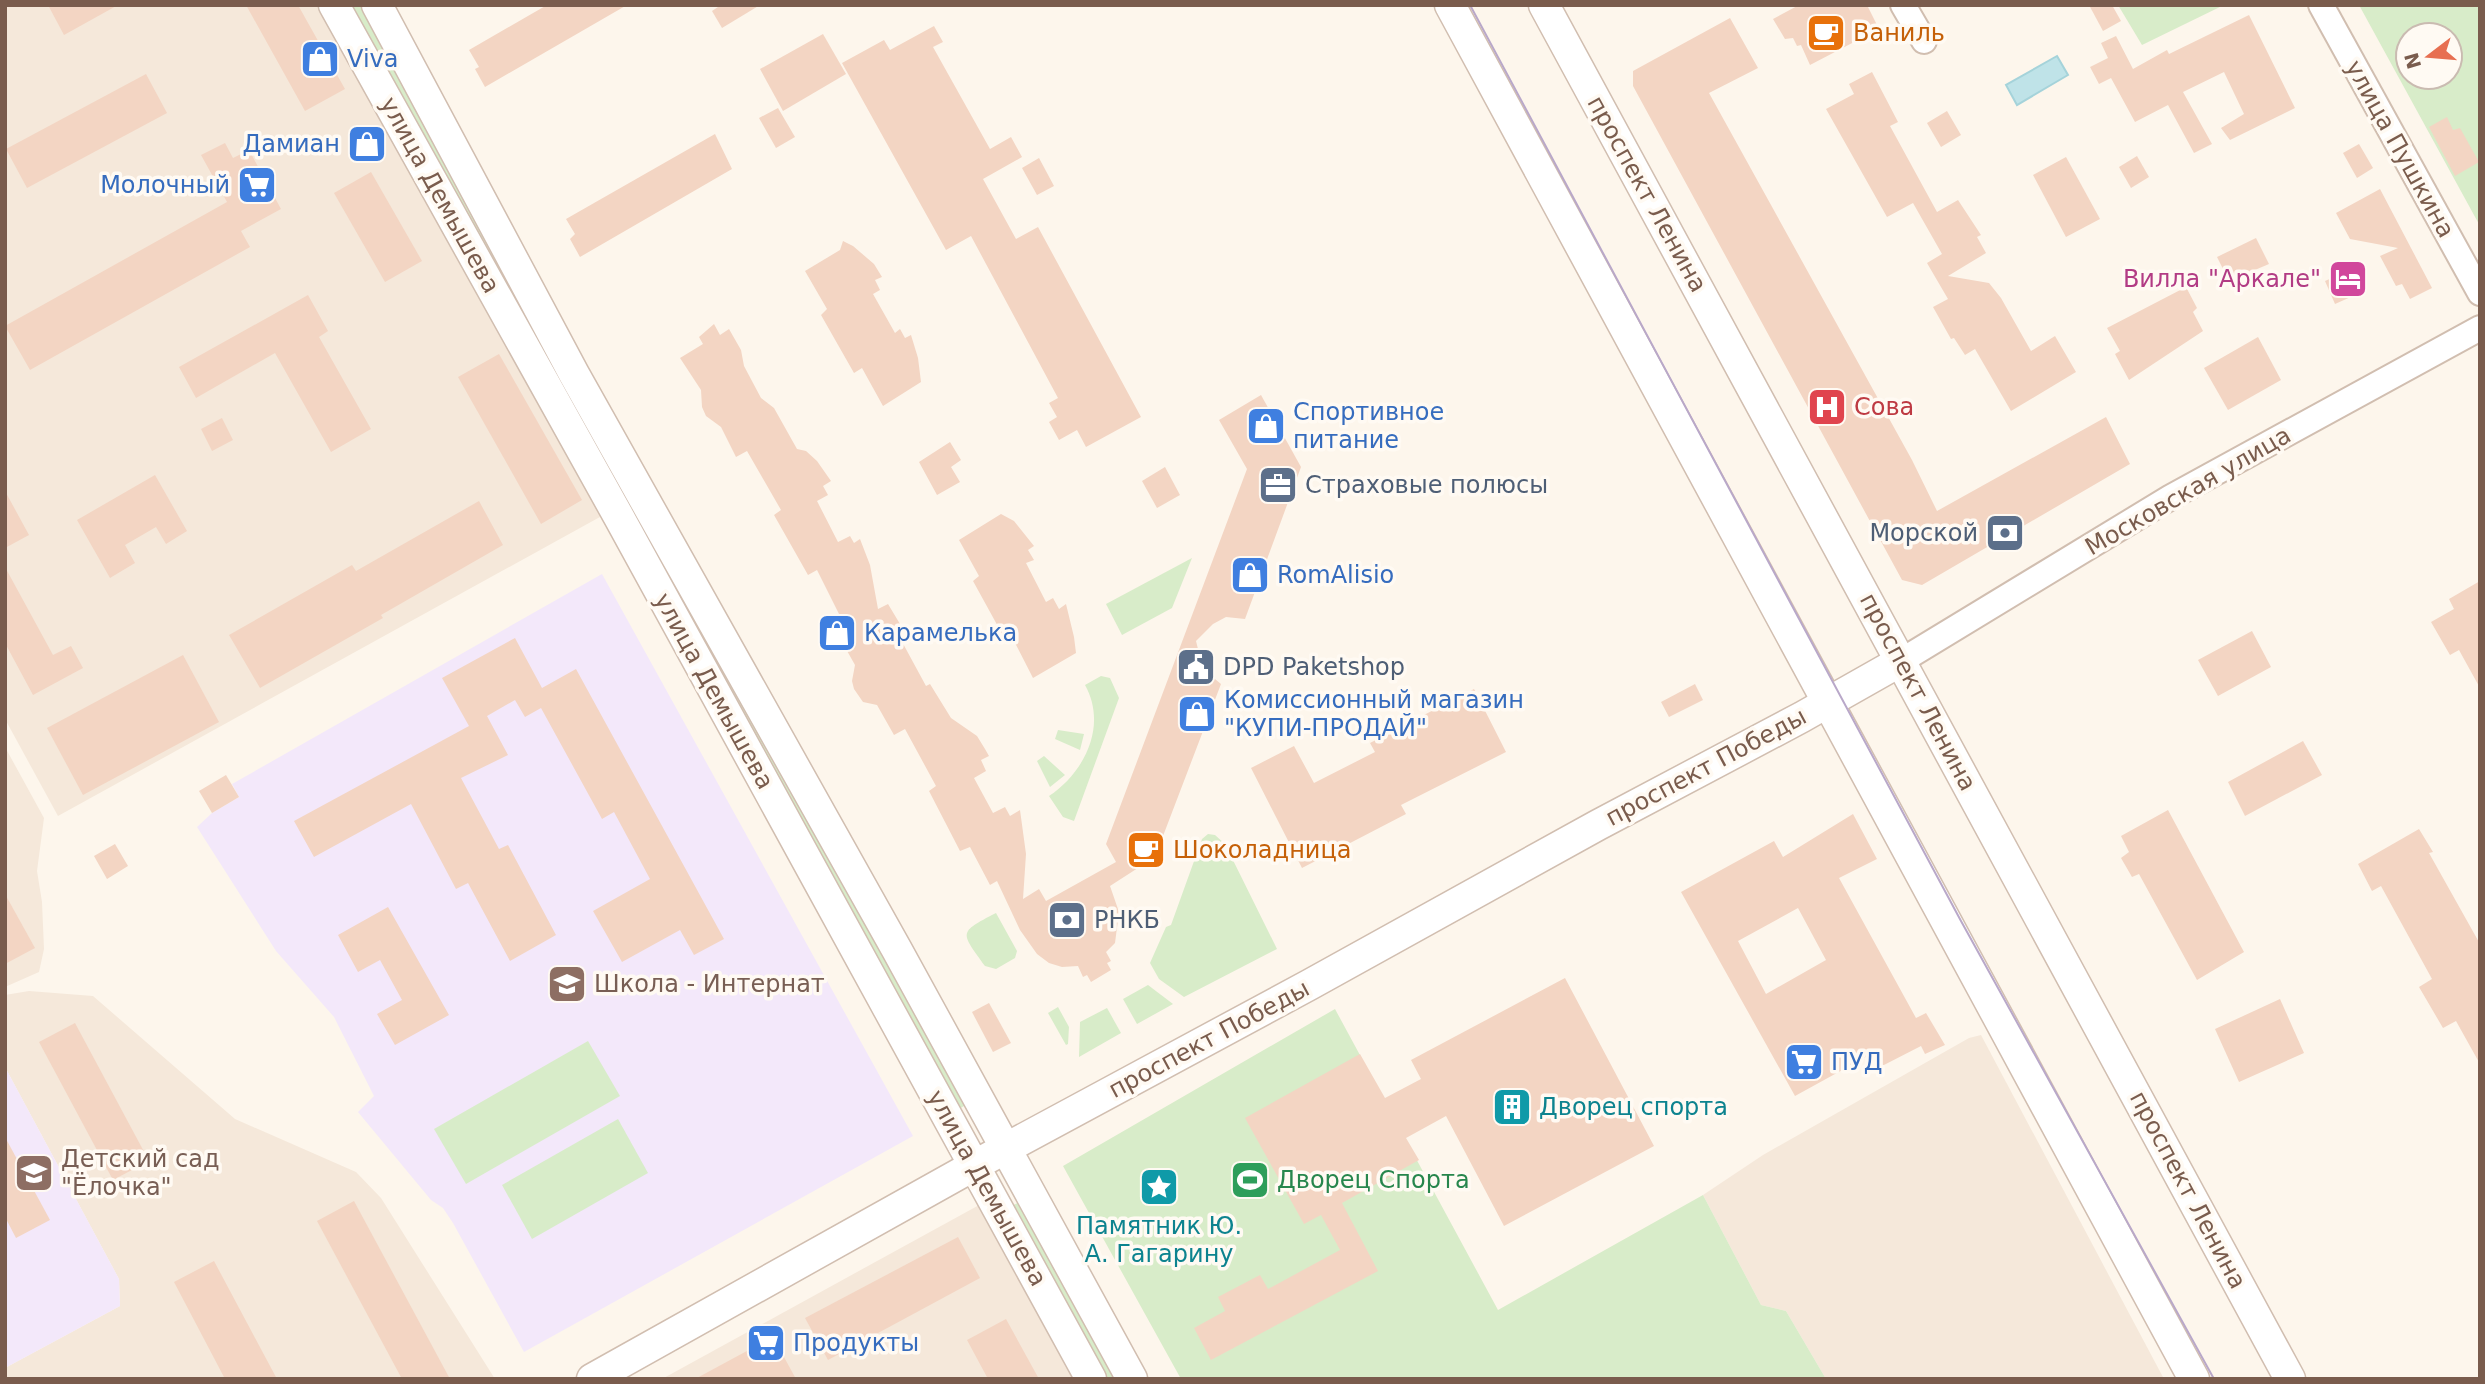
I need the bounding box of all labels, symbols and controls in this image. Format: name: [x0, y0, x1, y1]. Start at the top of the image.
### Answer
cafe icon: Ваниль: [1805, 12, 1847, 54]
place label: Ваниль: [1853, 19, 1945, 47]
north arrow: [2394, 21, 2464, 91]
shop icon: Viva: [299, 38, 341, 80]
place label: Viva: [347, 45, 398, 73]
text: N: [2400, 50, 2425, 71]
street label: улица Пушкина: [2340, 55, 2460, 243]
street label: проспект Ленина: [1581, 91, 1713, 297]
street label: улица Демышева: [374, 92, 506, 298]
shop icon: Дамиан: [346, 123, 388, 165]
place label: Дамиан: [242, 130, 340, 158]
supermarket icon: Молочный: [236, 164, 278, 206]
place label: Молочный: [100, 171, 230, 199]
hotel icon: Вилла "Аркале": [2327, 258, 2369, 300]
place label: Вилла "Аркале": [2123, 265, 2321, 293]
hospital icon: Сова: [1806, 386, 1848, 428]
place label: Сова: [1854, 393, 1914, 421]
place label: Спортивное питание: [1293, 398, 1444, 454]
shop icon: Спортивное питание: [1245, 405, 1287, 447]
street label: Московская улица: [2080, 421, 2296, 561]
office icon: Страховые полюсы: [1257, 464, 1299, 506]
place label: Страховые полюсы: [1305, 471, 1548, 499]
bank icon: Морской: [1984, 512, 2026, 554]
place label: Морской: [1869, 519, 1978, 547]
shop icon: RomAlisio: [1229, 554, 1271, 596]
place label: RomAlisio: [1277, 561, 1394, 589]
street label: улица Демышева: [648, 588, 780, 794]
street label: проспект Ленина: [1854, 588, 1982, 796]
shop icon: Карамелька: [816, 612, 858, 654]
place label: Карамелька: [864, 619, 1017, 647]
public building icon: DPD Paketshop: [1175, 646, 1217, 688]
place label: DPD Paketshop: [1223, 653, 1405, 681]
place label: Комиссионный магазин "КУПИ-ПРОДАЙ": [1224, 686, 1524, 742]
shop icon: Комиссионный магазин "КУПИ-ПРОДАЙ": [1176, 693, 1218, 735]
street label: проспект Победы: [1601, 702, 1811, 832]
cafe icon: Шоколадница: [1125, 829, 1167, 871]
place label: Шоколадница: [1173, 836, 1352, 864]
bank icon: РНКБ: [1046, 899, 1088, 941]
place label: РНКБ: [1094, 906, 1160, 934]
school or university icon: Школа - Интернат: [546, 963, 588, 1005]
place label: Школа - Интернат: [594, 970, 825, 998]
street label: проспект Победы: [1104, 974, 1314, 1104]
supermarket icon: ПУД: [1783, 1041, 1825, 1083]
place label: ПУД: [1831, 1048, 1882, 1076]
street label: улица Демышева: [921, 1085, 1053, 1291]
building icon: Дворец спорта: [1491, 1086, 1533, 1128]
street label: проспект Ленина: [2124, 1086, 2252, 1294]
place label: Дворец спорта: [1539, 1093, 1728, 1121]
place label: Детский сад "Ёлочка": [61, 1145, 220, 1201]
school or university icon: Детский сад "Ёлочка": [13, 1152, 55, 1194]
sports icon: Дворец Спорта: [1229, 1159, 1271, 1201]
place icon: Памятник Ю. А. Гагарину: [1138, 1166, 1180, 1208]
place label: Дворец Спорта: [1277, 1166, 1470, 1194]
place label: Памятник Ю. А. Гагарину: [1076, 1212, 1242, 1268]
supermarket icon: Продукты: [745, 1322, 787, 1364]
place label: Продукты: [793, 1329, 919, 1357]

